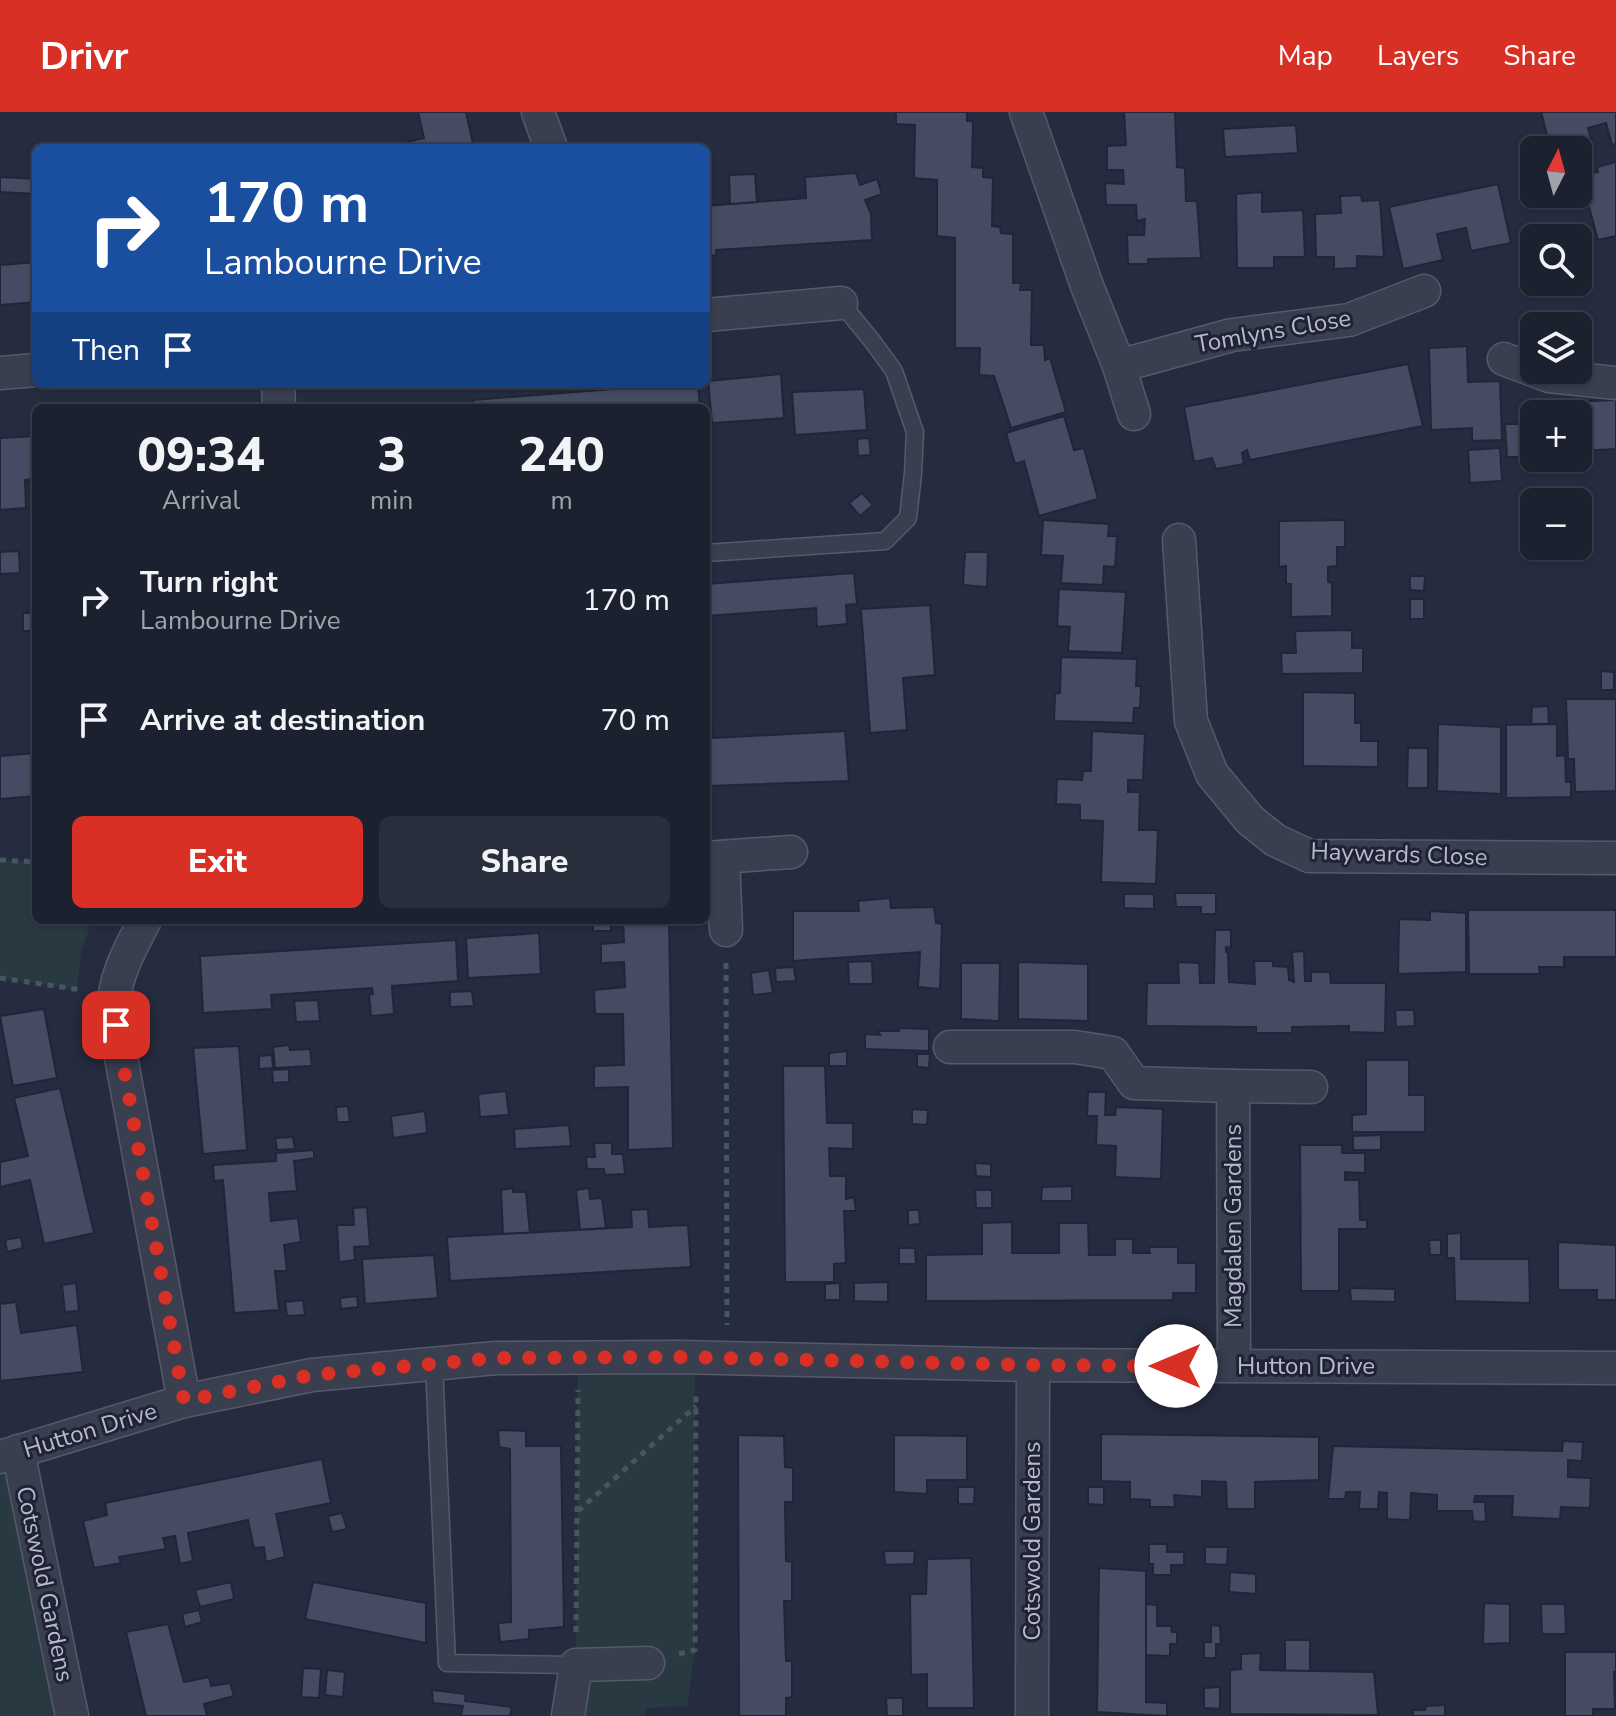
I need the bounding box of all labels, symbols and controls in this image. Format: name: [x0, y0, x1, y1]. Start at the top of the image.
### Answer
text: Drivr: [40, 31, 128, 82]
text: Map: [1278, 37, 1333, 75]
text: Layers: [1377, 37, 1459, 75]
text: Share: [1503, 37, 1576, 75]
north arrow: [1520, 136, 1592, 208]
map controls: [1520, 136, 1592, 560]
text: 170 m: [204, 165, 369, 242]
icon: right: [72, 176, 176, 280]
button: search: [1520, 224, 1592, 296]
text: Lambourne Drive: [204, 238, 482, 287]
street label: Tomlyns Close: [1193, 302, 1353, 360]
button: layers: [1520, 312, 1592, 384]
icon: arrive: [156, 328, 200, 372]
text: Then: [72, 330, 140, 371]
button: +: [1520, 400, 1592, 472]
text: 09:34: [137, 422, 265, 488]
text: 3: [377, 422, 406, 488]
text: 240: [518, 422, 605, 488]
text: Arrival: [162, 483, 240, 518]
text: min: [370, 483, 413, 518]
text: m: [550, 483, 573, 518]
button: −: [1520, 488, 1592, 560]
text: Turn right: [140, 562, 278, 603]
icon: right: [72, 578, 116, 622]
text: 170 m: [583, 580, 670, 621]
text: Lambourne Drive: [140, 603, 341, 638]
icon: arrive: [72, 698, 116, 742]
text: Arrive at destination: [140, 700, 425, 741]
text: 70 m: [601, 700, 670, 741]
button: Exit: [72, 816, 363, 908]
button: Share: [379, 816, 670, 908]
street label: Haywards Close: [1310, 835, 1488, 873]
pin: [82, 991, 150, 1059]
icon: arrive: [94, 1003, 138, 1047]
street label: Magdalen Gardens: [1217, 1124, 1249, 1328]
position arrow: [1134, 1324, 1218, 1408]
street label: Hutton Drive: [1237, 1350, 1375, 1382]
street label: Hutton Drive: [19, 1395, 161, 1465]
street label: Cotswold Gardens: [1016, 1441, 1048, 1641]
street label: Cotswold Gardens: [9, 1483, 81, 1685]

